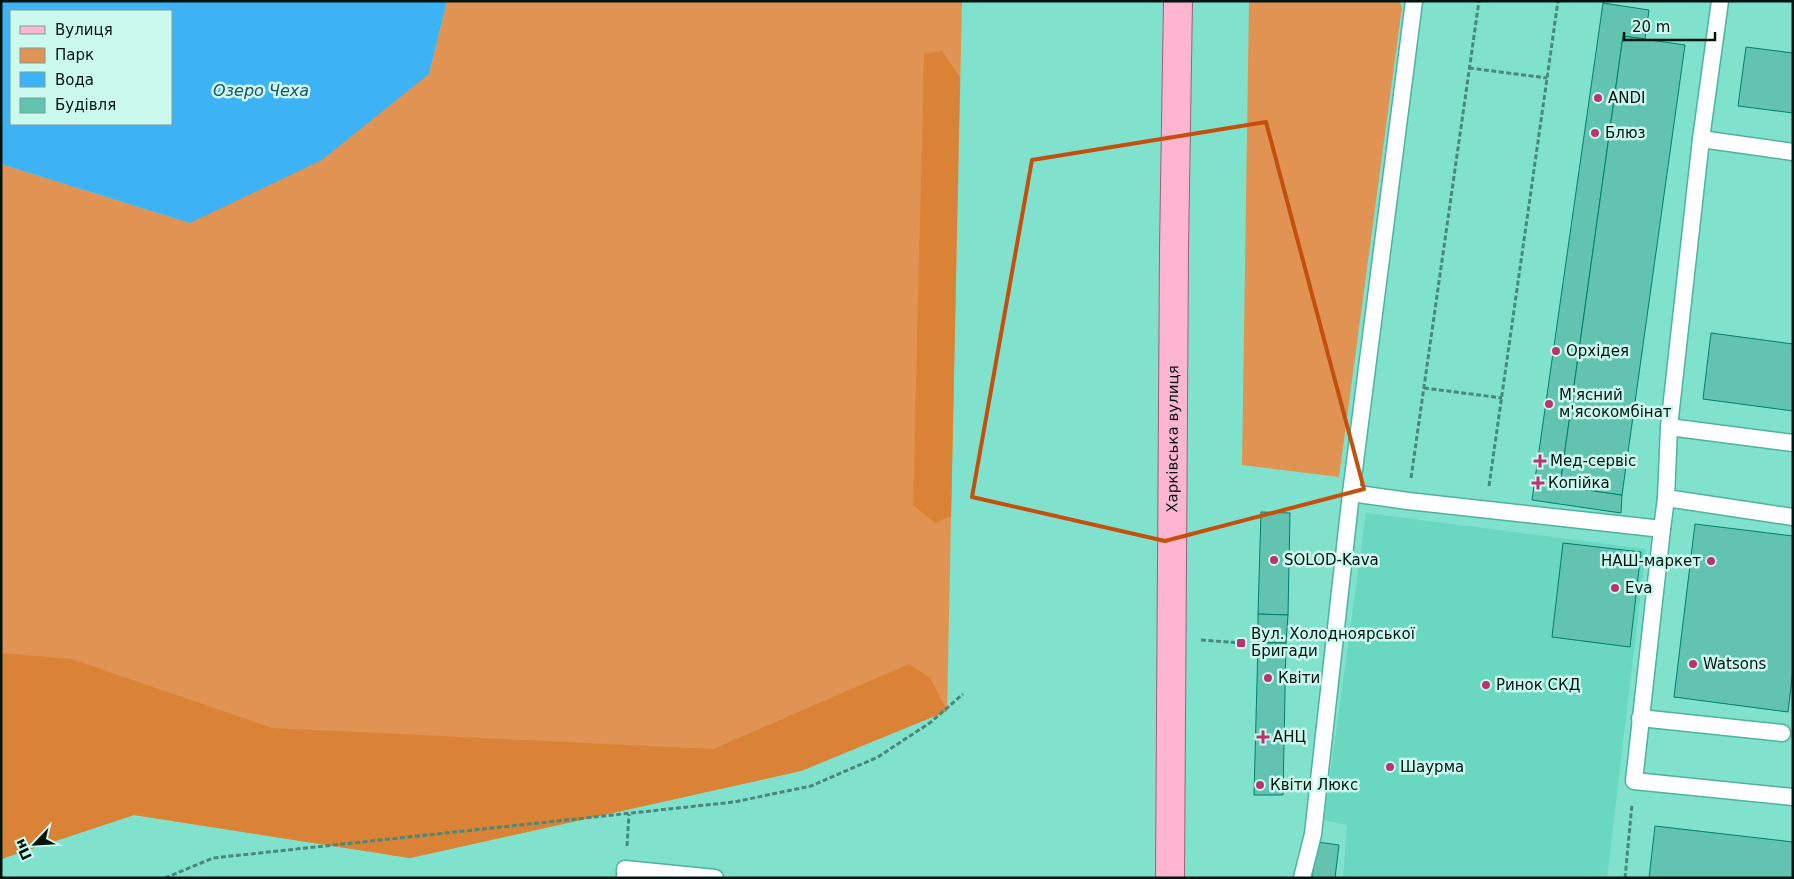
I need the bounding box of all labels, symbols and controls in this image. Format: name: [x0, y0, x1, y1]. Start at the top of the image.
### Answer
legend: [10, 10, 172, 125]
scale bar: [1624, 10, 1715, 42]
text: 20 m: [1632, 18, 1670, 36]
text: Вулиця: [55, 21, 113, 39]
text: Парк: [55, 46, 94, 64]
text: Вода: [55, 71, 94, 89]
water label: Озеро Чеха: [213, 81, 309, 100]
place label: ANDI: [1608, 89, 1645, 107]
marker: ANDI: [1592, 92, 1604, 104]
text: Будівля: [55, 96, 116, 114]
place label: Блюз: [1605, 124, 1646, 142]
marker: Блюз: [1589, 127, 1601, 139]
place label: Орхідея: [1566, 342, 1629, 360]
marker: Орхідея: [1550, 345, 1562, 357]
street label: Харківська вулиця: [1163, 365, 1182, 513]
place label: М'ясний м'ясокомбінат: [1559, 386, 1672, 421]
marker: М'ясний м'ясокомбінат: [1543, 398, 1555, 410]
place label: Мед-сервіс: [1550, 452, 1636, 470]
marker: Мед-сервіс: [1534, 455, 1546, 467]
place label: Копійка: [1548, 474, 1610, 492]
marker: Копійка: [1532, 477, 1544, 489]
place label: SOLOD-Kava: [1284, 551, 1379, 569]
place label: НАШ-маркет: [1601, 552, 1701, 570]
marker: SOLOD-Kava: [1268, 554, 1280, 566]
marker: НАШ-маркет: [1705, 555, 1717, 567]
place label: Eva: [1625, 579, 1653, 597]
marker: Eva: [1609, 582, 1621, 594]
place label: Вул. Холодноярської Бригади: [1251, 625, 1416, 660]
marker: Вул. Холодноярської Бригади: [1235, 637, 1247, 649]
place label: Watsons: [1703, 655, 1766, 673]
marker: Watsons: [1687, 658, 1699, 670]
place label: Квіти: [1278, 669, 1320, 687]
marker: Квіти: [1262, 672, 1274, 684]
place label: Ринок СКД: [1496, 676, 1580, 694]
marker: Ринок СКД: [1480, 679, 1492, 691]
place label: АНЦ: [1273, 728, 1307, 746]
marker: АНЦ: [1257, 731, 1269, 743]
place label: Шаурма: [1400, 758, 1464, 776]
marker: Шаурма: [1384, 761, 1396, 773]
place label: Квіти Люкс: [1270, 776, 1358, 794]
marker: Квіти Люкс: [1254, 779, 1266, 791]
north arrow: [10, 819, 60, 869]
text: Пн: [11, 836, 35, 863]

